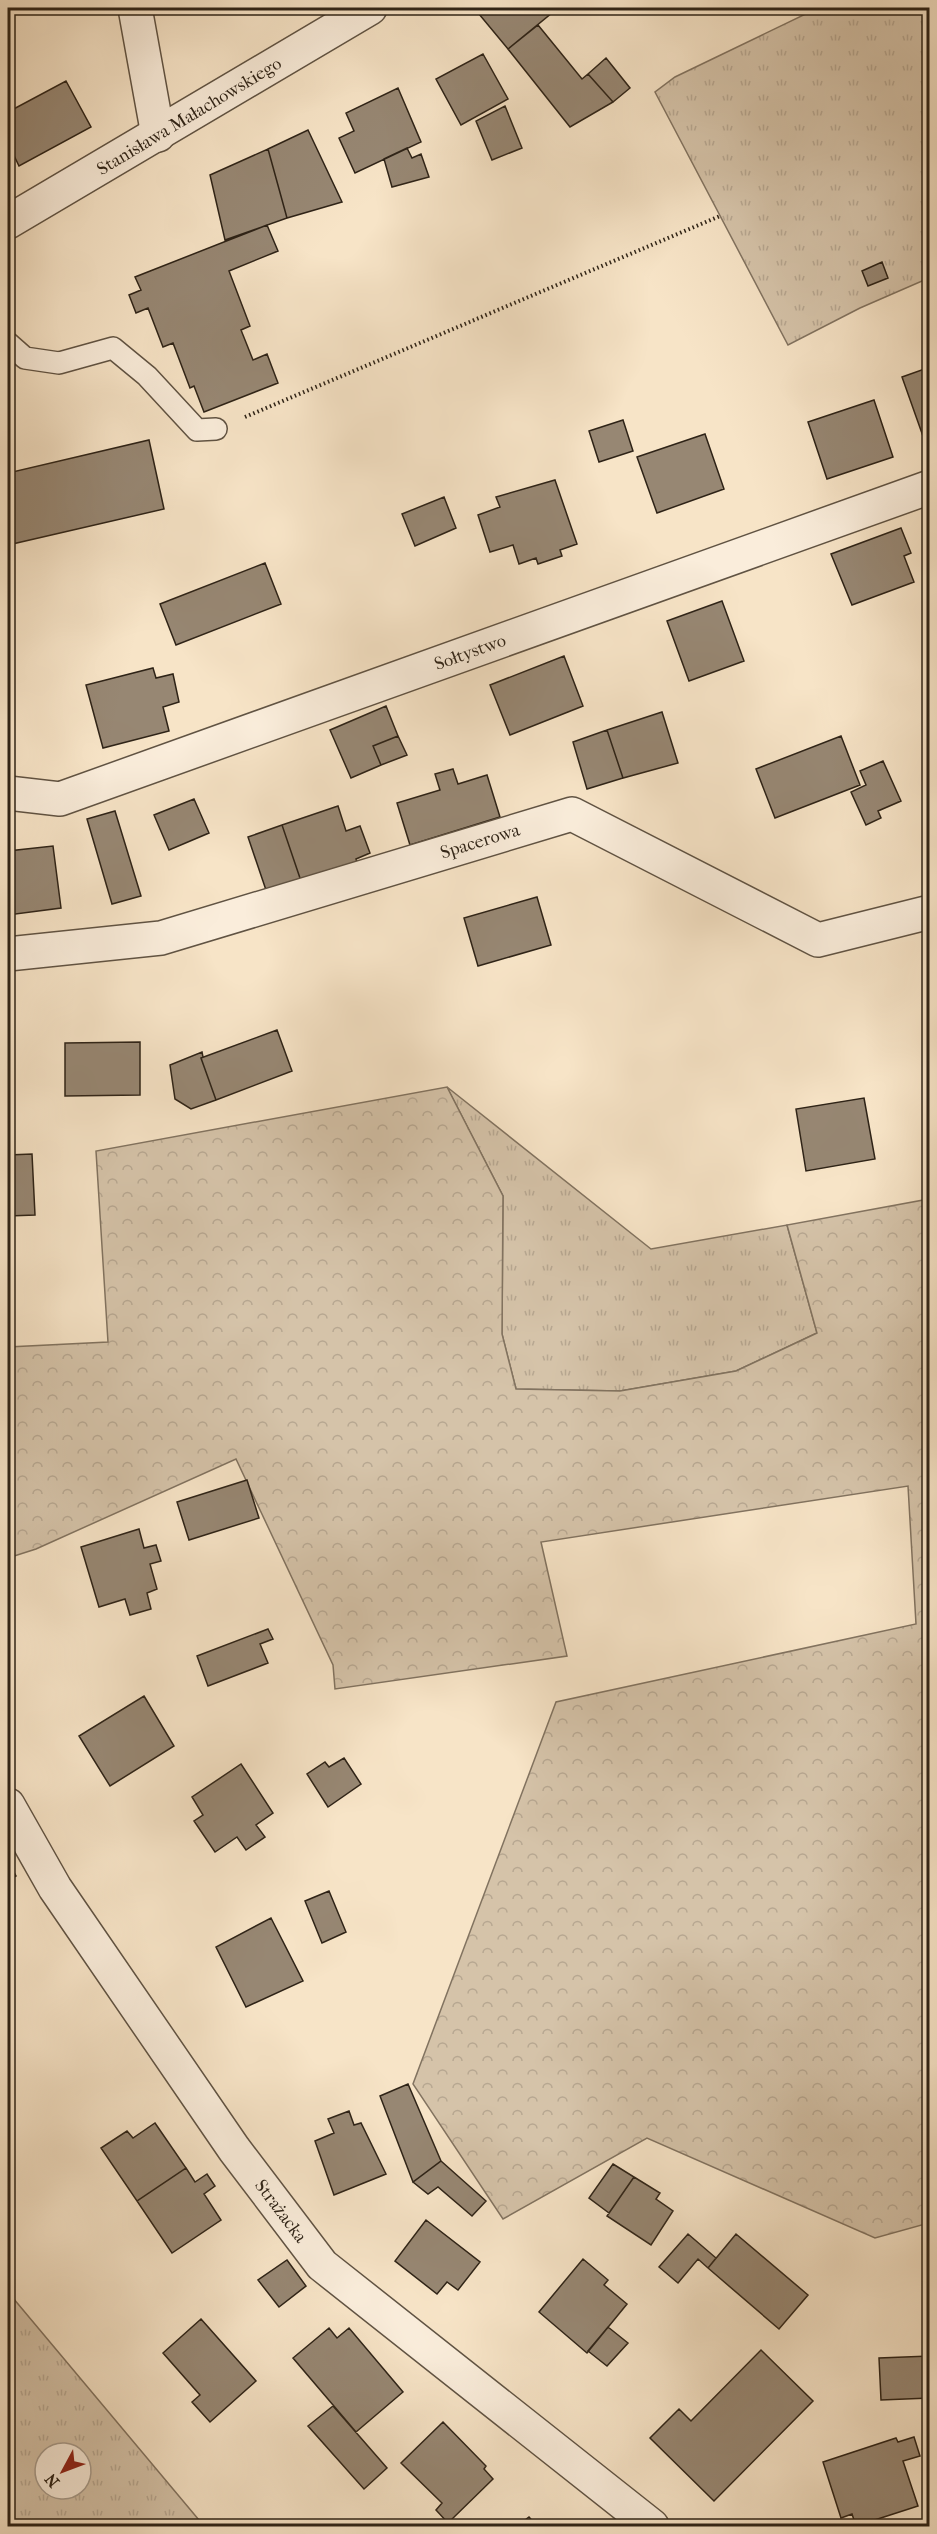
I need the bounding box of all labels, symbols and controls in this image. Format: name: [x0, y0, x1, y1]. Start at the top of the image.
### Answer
street label: Stanisława Małachowskiego: [93, 53, 285, 180]
street label: Sołtystwo: [432, 630, 509, 675]
street label: Spacerowa: [438, 819, 523, 864]
street label: Strażacka: [250, 2176, 311, 2247]
north arrow: [33, 2441, 93, 2501]
text: N: [40, 2469, 63, 2491]

